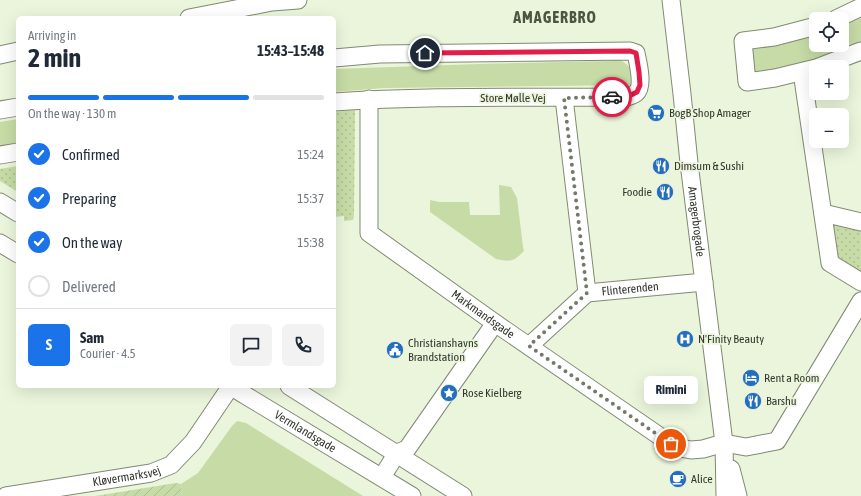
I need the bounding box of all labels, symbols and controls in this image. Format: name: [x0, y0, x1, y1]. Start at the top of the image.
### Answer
district label: AMAGERBRO: [512, 8, 597, 26]
map controls: [809, 12, 849, 148]
button: locate: [809, 12, 849, 52]
text: Arriving in: [28, 28, 76, 43]
pin: [408, 36, 442, 70]
text: 15:43–15:48: [257, 42, 324, 59]
icon: home: [414, 42, 436, 64]
text: 2 min: [28, 43, 81, 73]
button: +: [809, 60, 849, 100]
courier: [592, 77, 632, 117]
icon: car: [601, 86, 623, 108]
street label: Store Mølle Vej: [480, 91, 546, 105]
supermarket icon: BogB Shop Amager: [646, 103, 666, 123]
text: On the way · 130 m: [28, 106, 116, 121]
place label: BogB Shop Amager: [669, 106, 751, 120]
button: −: [809, 108, 849, 148]
icon: check: [28, 143, 50, 165]
text: Confirmed: [62, 146, 120, 163]
text: 15:24: [297, 147, 324, 162]
restaurant icon: Dimsum & Sushi: [651, 156, 671, 176]
place label: Dimsum & Sushi: [674, 159, 744, 173]
restaurant icon: Foodie: [655, 182, 675, 202]
place label: Foodie: [622, 185, 652, 199]
street label: Amagerbrogade: [685, 186, 708, 257]
icon: check: [28, 187, 50, 209]
text: Preparing: [62, 190, 116, 207]
text: 15:37: [297, 191, 324, 206]
icon: check: [28, 231, 50, 253]
text: On the way: [62, 234, 123, 251]
text: 15:38: [297, 235, 324, 250]
text: Delivered: [62, 278, 116, 295]
street label: Flinterenden: [601, 279, 659, 299]
street label: Markmandsgade: [449, 287, 517, 341]
button: chat: [230, 324, 272, 366]
button: phone: [282, 324, 324, 366]
text: Sam: [80, 329, 104, 346]
hospital icon: N'Finity Beauty: [675, 329, 695, 349]
place label: N'Finity Beauty: [698, 332, 764, 346]
text: S: [46, 336, 52, 353]
place label: Christianshavns Brandstation: [408, 336, 478, 364]
public building icon: Christianshavns Brandstation: [385, 340, 405, 360]
text: Courier · 4.5: [80, 346, 136, 361]
hotel icon: Rent a Room: [741, 368, 761, 388]
place label: Rent a Room: [764, 371, 820, 385]
callout: Rimini: [644, 376, 698, 404]
text: Rimini: [655, 382, 687, 397]
place icon: Rose Kielberg: [439, 383, 459, 403]
place label: Rose Kielberg: [462, 386, 523, 400]
restaurant icon: Barshu: [743, 391, 763, 411]
place label: Barshu: [766, 394, 797, 408]
street label: Vermlandsgade: [272, 408, 339, 455]
pin: [654, 427, 688, 461]
icon: bag: [660, 433, 682, 455]
street label: Kløvermarksvej: [91, 463, 162, 489]
cafe icon: Alice: [668, 469, 688, 489]
place label: Alice: [691, 472, 713, 486]

